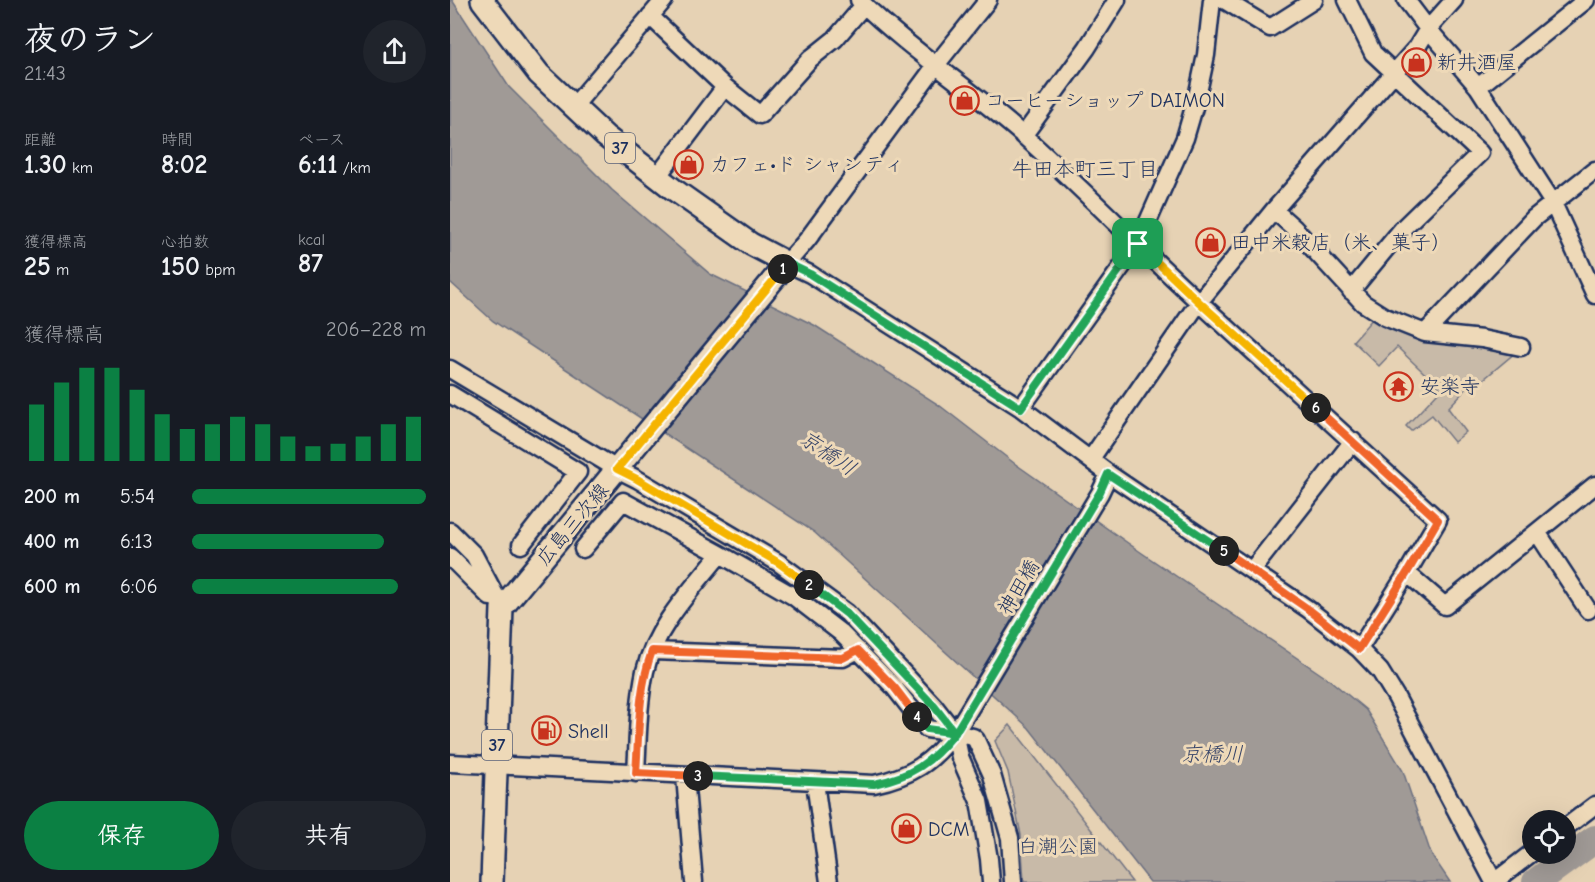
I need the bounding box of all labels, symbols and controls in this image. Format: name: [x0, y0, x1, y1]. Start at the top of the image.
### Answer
text: 夜のラン: [24, 20, 156, 58]
button: share: [363, 20, 426, 83]
shop icon: 新井酒屋: [1400, 46, 1432, 78]
place label: 新井酒屋: [1437, 51, 1517, 74]
text: 21:43: [24, 62, 66, 85]
shop icon: コーヒーショップ DAIMON: [948, 84, 980, 116]
place label: コーヒーショップ DAIMON: [985, 89, 1225, 112]
text: 距離: [24, 131, 56, 149]
text: 時間: [161, 131, 193, 149]
text: ペース: [298, 131, 345, 149]
road number: 37: [605, 133, 635, 163]
shop icon: カフェ•ド シャンティ: [673, 148, 705, 180]
text: 1.30: [24, 150, 67, 180]
text: 8:02: [161, 150, 208, 180]
text: 6:11: [298, 150, 337, 180]
place label: カフェ•ド シャンティ: [710, 153, 904, 176]
district label: 牛田本町三丁目: [1012, 157, 1159, 181]
text: km: [67, 159, 93, 177]
text: /km: [337, 159, 371, 177]
pin: [1112, 218, 1163, 269]
shop icon: 田中米穀店（米、菓子）: [1194, 226, 1226, 258]
icon: arrive: [1121, 227, 1154, 260]
text: kcal: [298, 231, 325, 249]
place label: 田中米穀店（米、菓子）: [1231, 231, 1451, 254]
text: 獲得標高: [24, 233, 88, 251]
text: 心拍数: [161, 233, 209, 251]
text: 87: [298, 249, 323, 279]
text: 25: [24, 252, 51, 282]
text: 150: [161, 252, 200, 282]
pin: 1: [768, 254, 798, 284]
text: 1: [780, 260, 786, 278]
text: m: [51, 261, 69, 279]
text: bpm: [200, 261, 236, 279]
text: 206–228 m: [326, 318, 426, 341]
text: 獲得標高: [24, 323, 104, 346]
temple icon: 安楽寺: [1383, 370, 1415, 402]
place label: 安楽寺: [1420, 375, 1480, 398]
pin: 6: [1301, 393, 1331, 423]
text: 6: [1312, 399, 1320, 417]
water label: 京橋川: [795, 425, 861, 481]
street label: 広島三次線: [531, 479, 613, 570]
text: 200 m: [24, 485, 80, 508]
text: 5:54: [120, 485, 155, 508]
text: 400 m: [24, 530, 79, 553]
text: 6:13: [120, 530, 153, 553]
pin: 5: [1209, 536, 1239, 566]
text: 5: [1220, 542, 1228, 560]
street label: 神田橋: [993, 556, 1044, 619]
pin: 2: [794, 570, 824, 600]
text: 600 m: [24, 575, 80, 598]
text: 6:06: [120, 575, 157, 598]
text: 2: [805, 576, 813, 594]
pin: 4: [902, 702, 932, 732]
text: 4: [913, 708, 921, 726]
fuel station icon: Shell: [531, 715, 563, 747]
place label: Shell: [568, 720, 609, 743]
road number: 37: [482, 730, 512, 760]
water label: 京橋川: [1181, 742, 1244, 766]
pin: 3: [683, 761, 713, 791]
text: 3: [694, 767, 702, 785]
button: 保存: [24, 801, 219, 870]
button: 共有: [231, 801, 426, 870]
map controls: [1522, 810, 1576, 864]
button: locate: [1522, 810, 1576, 864]
shop icon: DCM: [891, 813, 923, 845]
place label: DCM: [928, 818, 970, 841]
park label: 白潮公園: [1018, 835, 1098, 858]

